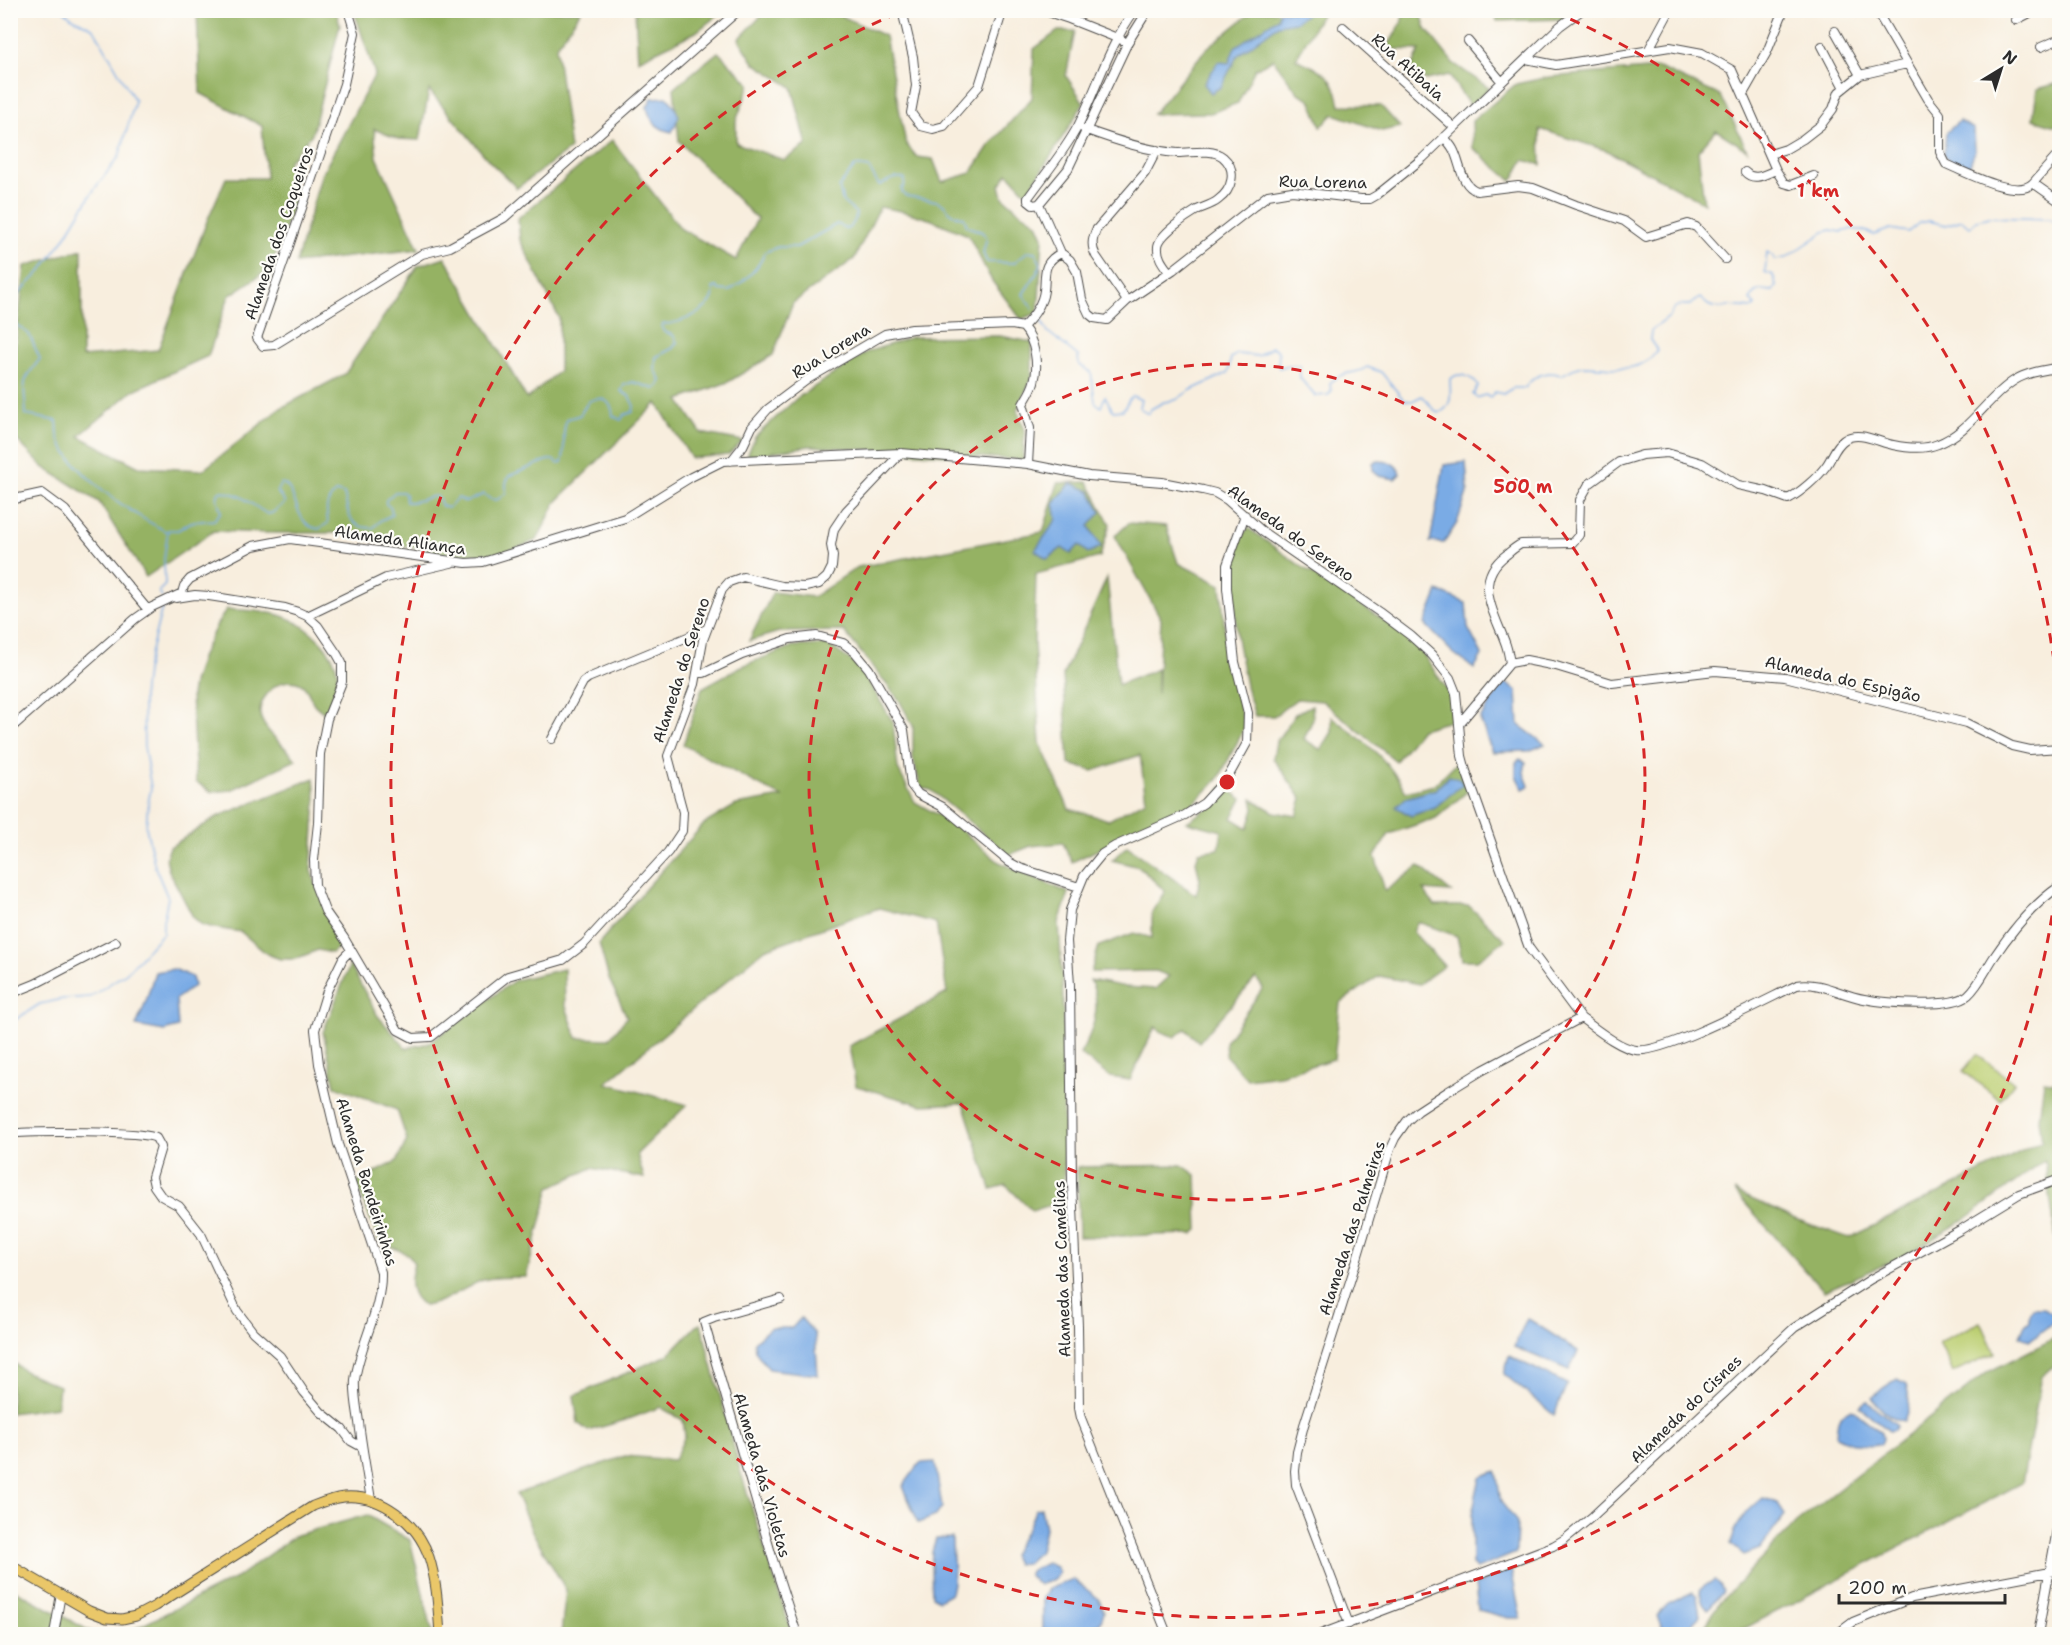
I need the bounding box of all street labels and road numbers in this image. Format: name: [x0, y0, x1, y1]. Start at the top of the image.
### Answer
street label: Rua Atibaia: [1367, 29, 1449, 105]
street label: Alameda dos Coqueiros: [239, 143, 319, 323]
street label: Rua Lorena: [1279, 171, 1367, 193]
street label: Rua Lorena: [788, 319, 874, 383]
street label: Alameda do Sereno: [1223, 480, 1359, 586]
street label: Alameda Aliança: [333, 520, 467, 560]
street label: Alameda do Sereno: [648, 595, 714, 745]
street label: Alameda do Espigão: [1763, 651, 1923, 707]
street label: Alameda Bandeirinhas: [331, 1095, 403, 1269]
street label: Alameda das Palmeiras: [1314, 1138, 1390, 1318]
street label: Alameda das Camélias: [1048, 1180, 1076, 1358]
street label: Alameda do Cisnes: [1626, 1350, 1746, 1468]
street label: Alameda das Violetas: [728, 1390, 796, 1560]

